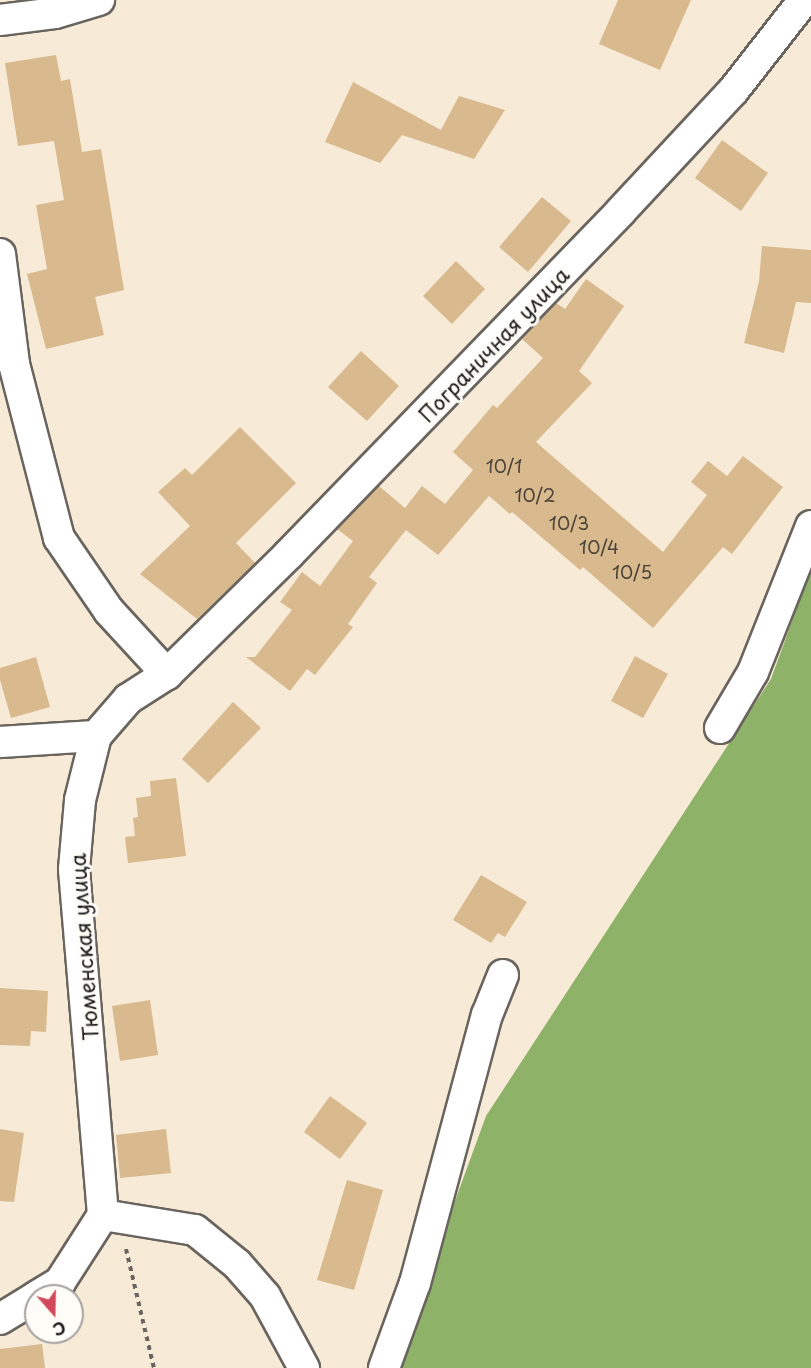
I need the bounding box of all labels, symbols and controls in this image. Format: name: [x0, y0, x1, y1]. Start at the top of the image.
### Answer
street label: Пограничная улица: [412, 261, 574, 427]
house number: 10/1: [486, 455, 522, 477]
house number: 10/2: [515, 484, 555, 506]
house number: 10/3: [549, 512, 589, 534]
house number: 10/4: [579, 536, 619, 558]
house number: 10/5: [612, 561, 652, 583]
street label: Тюменская улица: [64, 852, 102, 1042]
north arrow: [24, 1284, 84, 1344]
text: С: [50, 1316, 69, 1342]

